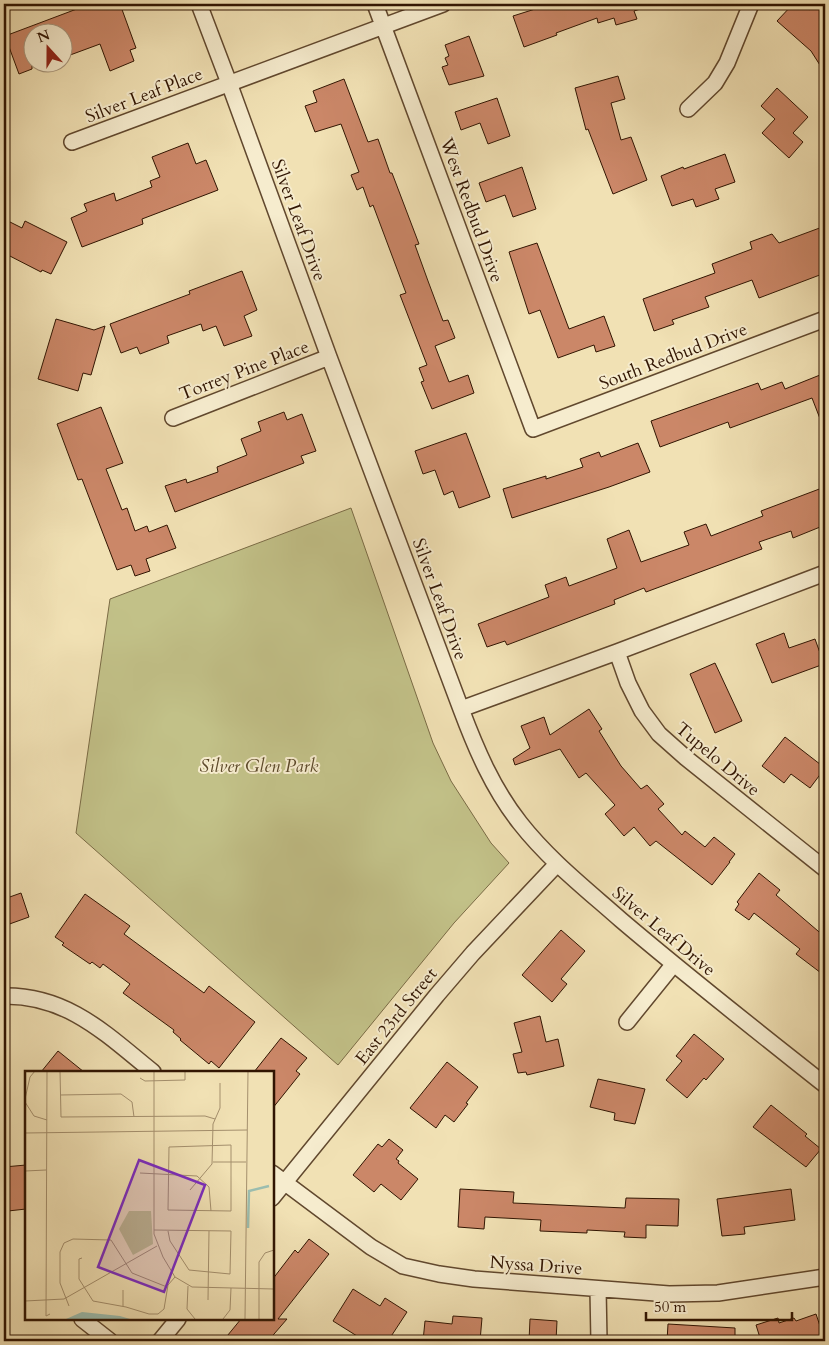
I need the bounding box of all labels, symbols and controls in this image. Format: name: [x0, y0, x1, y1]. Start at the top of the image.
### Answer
north arrow: [22, 22, 72, 72]
text: N: [34, 25, 53, 47]
street label: Silver Leaf Place: [82, 62, 206, 129]
street label: West Redbud Drive: [433, 133, 509, 286]
street label: Silver Leaf Drive: [265, 156, 332, 285]
street label: South Redbud Drive: [596, 317, 751, 396]
street label: Torrey Pine Place: [176, 334, 313, 407]
street label: Silver Leaf Drive: [406, 535, 473, 664]
street label: Tupelo Drive: [670, 717, 765, 802]
park label: Silver Glen Park: [200, 754, 319, 779]
street label: Silver Leaf Drive: [607, 881, 721, 982]
street label: East 23rd Street: [349, 962, 443, 1070]
inset map: [25, 1071, 274, 1320]
street label: Nyssa Drive: [489, 1250, 583, 1281]
scale bar: [646, 1290, 793, 1322]
text: 50 m: [654, 1297, 686, 1317]

